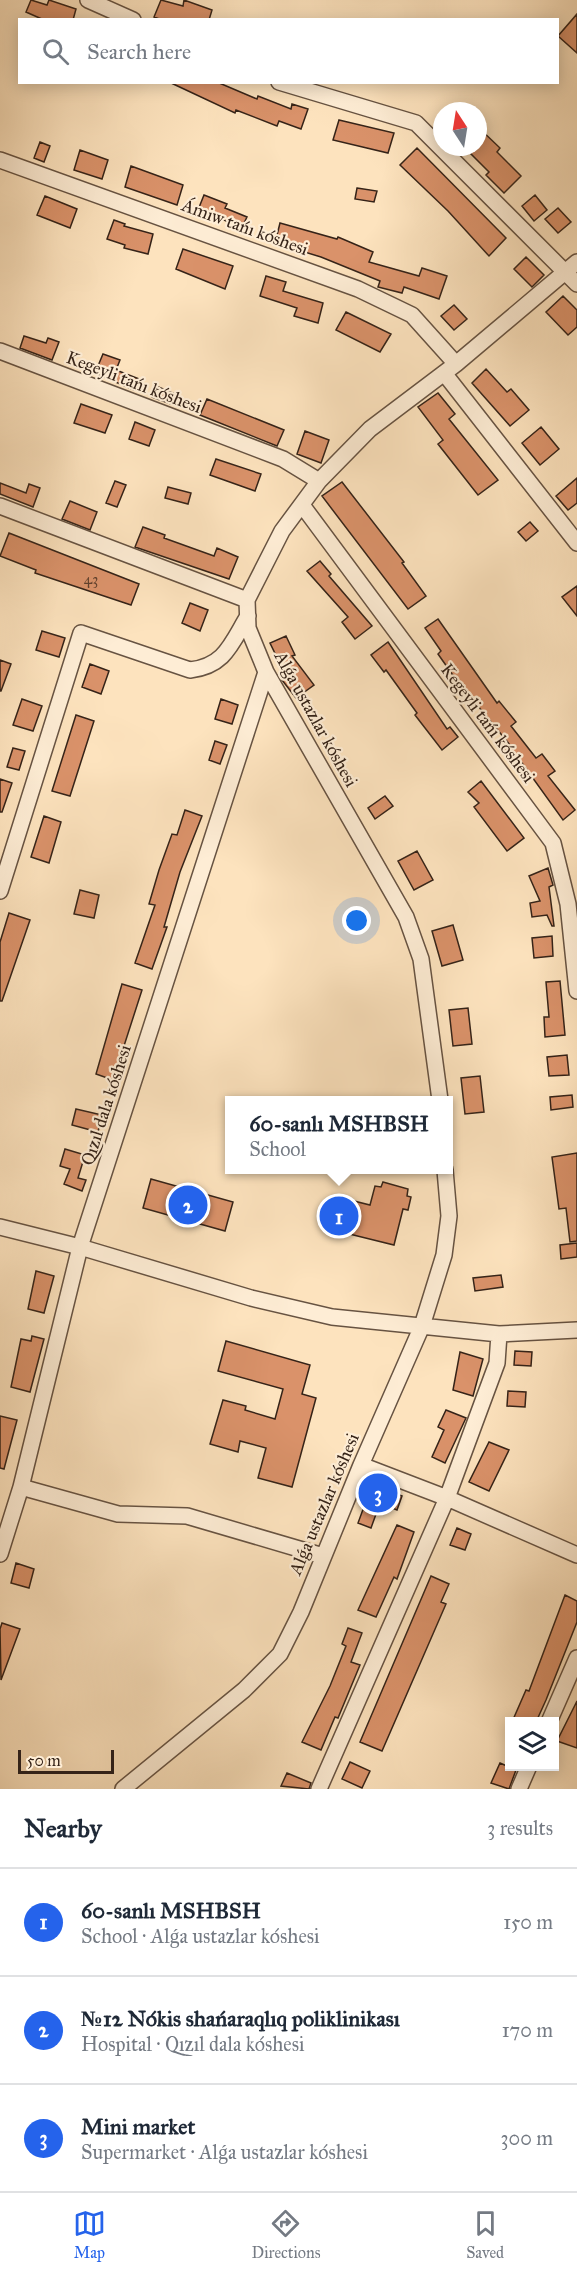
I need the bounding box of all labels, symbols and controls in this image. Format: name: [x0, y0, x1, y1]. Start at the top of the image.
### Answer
search box: [18, 18, 559, 84]
icon: search: [39, 35, 72, 68]
text: Search here: [87, 38, 191, 65]
north arrow: [433, 102, 487, 156]
street label: Ámiw tańı kóshesi: [178, 192, 312, 260]
street label: Kegeyli tańı kóshesi: [63, 346, 205, 419]
house number: 43: [84, 570, 98, 588]
street label: Alǵa ustazlar kóshesi: [269, 646, 362, 791]
street label: Kegeyli tańı kóshesi: [435, 659, 540, 788]
your location: [342, 906, 371, 935]
street label: Qızıl dala kóshesi: [76, 1042, 136, 1168]
popup: [225, 1096, 453, 1174]
text: 60-sanlı MSHBSH: [249, 1110, 429, 1137]
text: School: [249, 1137, 306, 1161]
pin: 2: [168, 1182, 207, 1228]
pin: 1: [320, 1194, 358, 1238]
street label: Alǵa ustazlar kóshesi: [284, 1430, 364, 1579]
pin: 3: [358, 1470, 398, 1516]
map controls: [505, 1717, 559, 1771]
button: layers: [505, 1717, 559, 1771]
scale bar: [18, 1747, 114, 1774]
text: 50 m: [27, 1751, 61, 1770]
text: Nearby: [24, 1812, 102, 1844]
text: 3 results: [487, 1816, 553, 1840]
text: 60-sanlı MSHBSH: [81, 1897, 261, 1924]
text: 1: [40, 1910, 47, 1934]
text: 150 m: [503, 1910, 553, 1934]
text: School · Alǵa ustazlar kóshesi: [81, 1924, 320, 1948]
text: №12 Nókis shańaraqlıq poliklinikası: [81, 2005, 400, 2032]
text: 2: [39, 2018, 48, 2042]
text: 170 m: [502, 2018, 553, 2042]
text: Hospital · Qızıl dala kóshesi: [81, 2032, 304, 2056]
text: Mini market: [81, 2113, 195, 2140]
text: 3: [40, 2126, 48, 2150]
text: 300 m: [501, 2126, 553, 2150]
text: Supermarket · Alǵa ustazlar kóshesi: [81, 2140, 368, 2164]
tab: Map: [73, 2207, 106, 2262]
tab: Directions: [252, 2207, 320, 2262]
tab: Saved: [466, 2207, 504, 2262]

